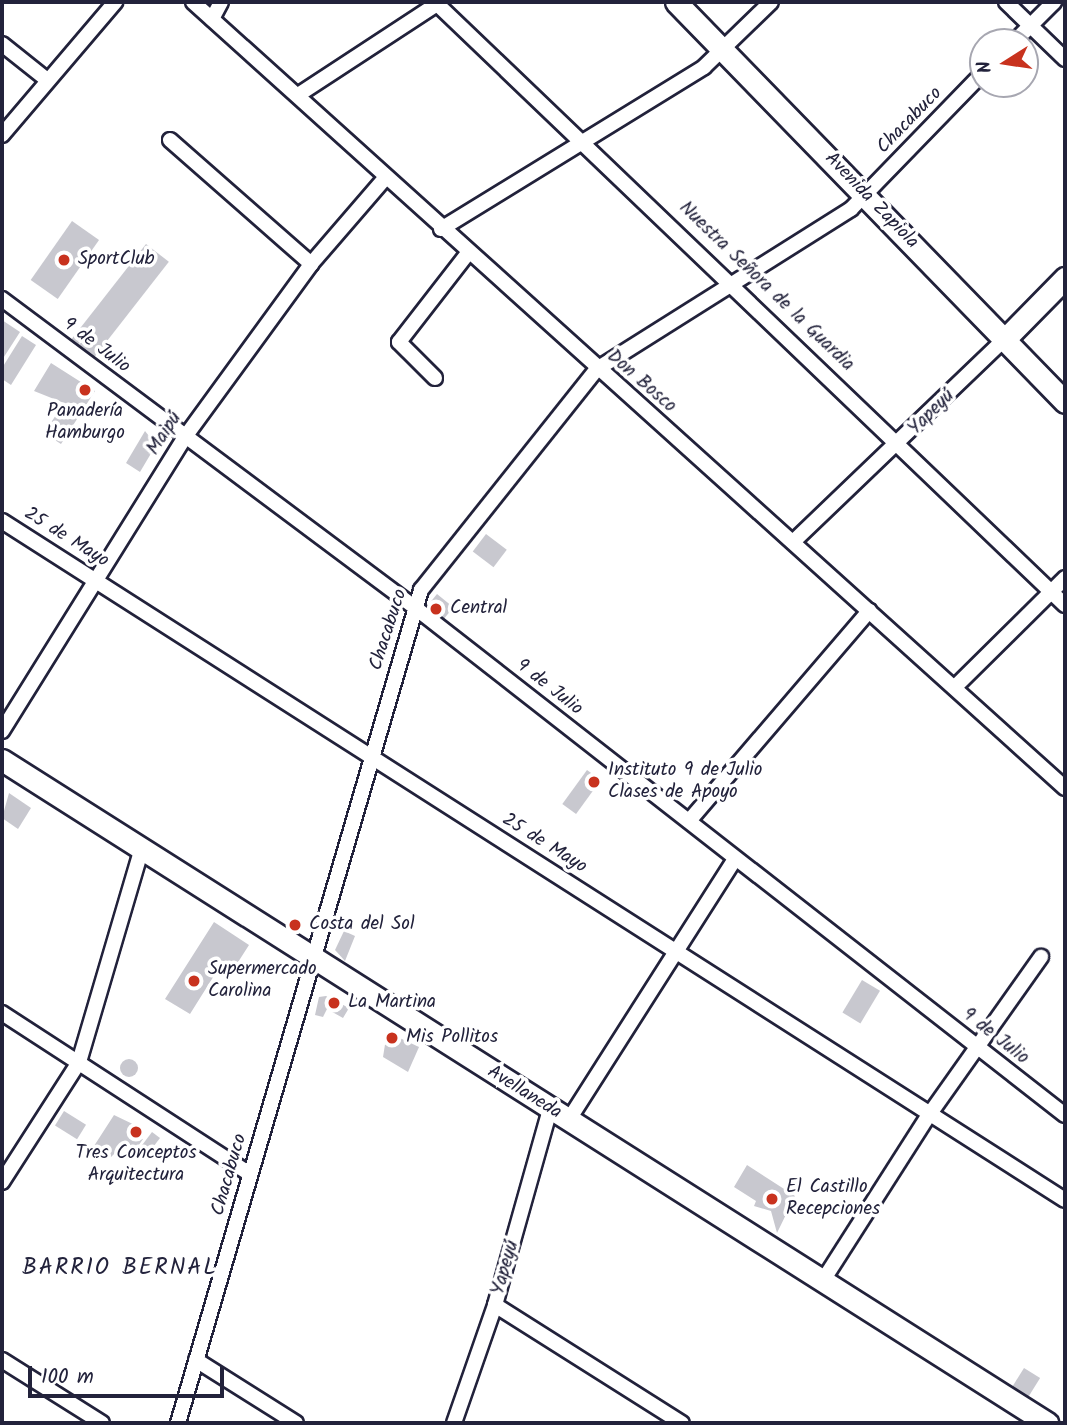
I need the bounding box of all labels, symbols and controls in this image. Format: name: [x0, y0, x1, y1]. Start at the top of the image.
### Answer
north arrow: [969, 28, 1039, 98]
text: N: [969, 58, 1001, 76]
street label: Chacabuco: [873, 83, 947, 159]
street label: Avenida Zapiola: [819, 148, 923, 254]
street label: Nuestra Señora de la Guardia: [674, 197, 858, 377]
place label: SportClub: [78, 249, 155, 271]
marker: SportClub: [56, 252, 72, 268]
street label: 9 de Julio: [58, 313, 134, 379]
street label: Don Bosco: [602, 346, 680, 418]
marker: Panadería Hamburgo: [77, 382, 93, 398]
street label: Yapeyú: [904, 385, 960, 441]
place label: Panadería Hamburgo: [45, 401, 125, 445]
street label: Maipú: [143, 408, 187, 460]
street label: 25 de Mayo: [19, 503, 113, 573]
street label: Chacabuco: [365, 587, 413, 673]
place label: Central: [450, 598, 507, 620]
marker: Central: [428, 601, 444, 617]
street label: 9 de Julio: [511, 655, 587, 721]
place label: Instituto 9 de Julio Clases de Apoyo: [608, 760, 762, 804]
marker: Instituto 9 de Julio Clases de Apoyo: [586, 774, 602, 790]
street label: 25 de Mayo: [497, 809, 591, 879]
place label: Costa del Sol: [309, 914, 415, 936]
marker: Costa del Sol: [287, 917, 303, 933]
place label: Supermercado Carolina: [208, 959, 317, 1003]
marker: Supermercado Carolina: [186, 973, 202, 989]
place label: La Martina: [348, 992, 436, 1014]
marker: La Martina: [326, 995, 342, 1011]
street label: 9 de Julio: [957, 1004, 1033, 1070]
place label: Mis Pollitos: [406, 1027, 498, 1049]
marker: Mis Pollitos: [384, 1030, 400, 1046]
street label: Avellaneda: [483, 1061, 565, 1125]
marker: Tres Conceptos Arquitectura: [128, 1124, 144, 1140]
street label: Chacabuco: [207, 1131, 253, 1219]
place label: Tres Conceptos Arquitectura: [76, 1143, 196, 1187]
place label: El Castillo Recepciones: [786, 1177, 880, 1221]
marker: El Castillo Recepciones: [764, 1191, 780, 1207]
street label: Yapeyú: [487, 1238, 525, 1298]
district label: BARRIO BERNAL: [24, 1254, 216, 1282]
scale bar: [32, 1352, 228, 1396]
text: 100 m: [41, 1361, 94, 1394]

